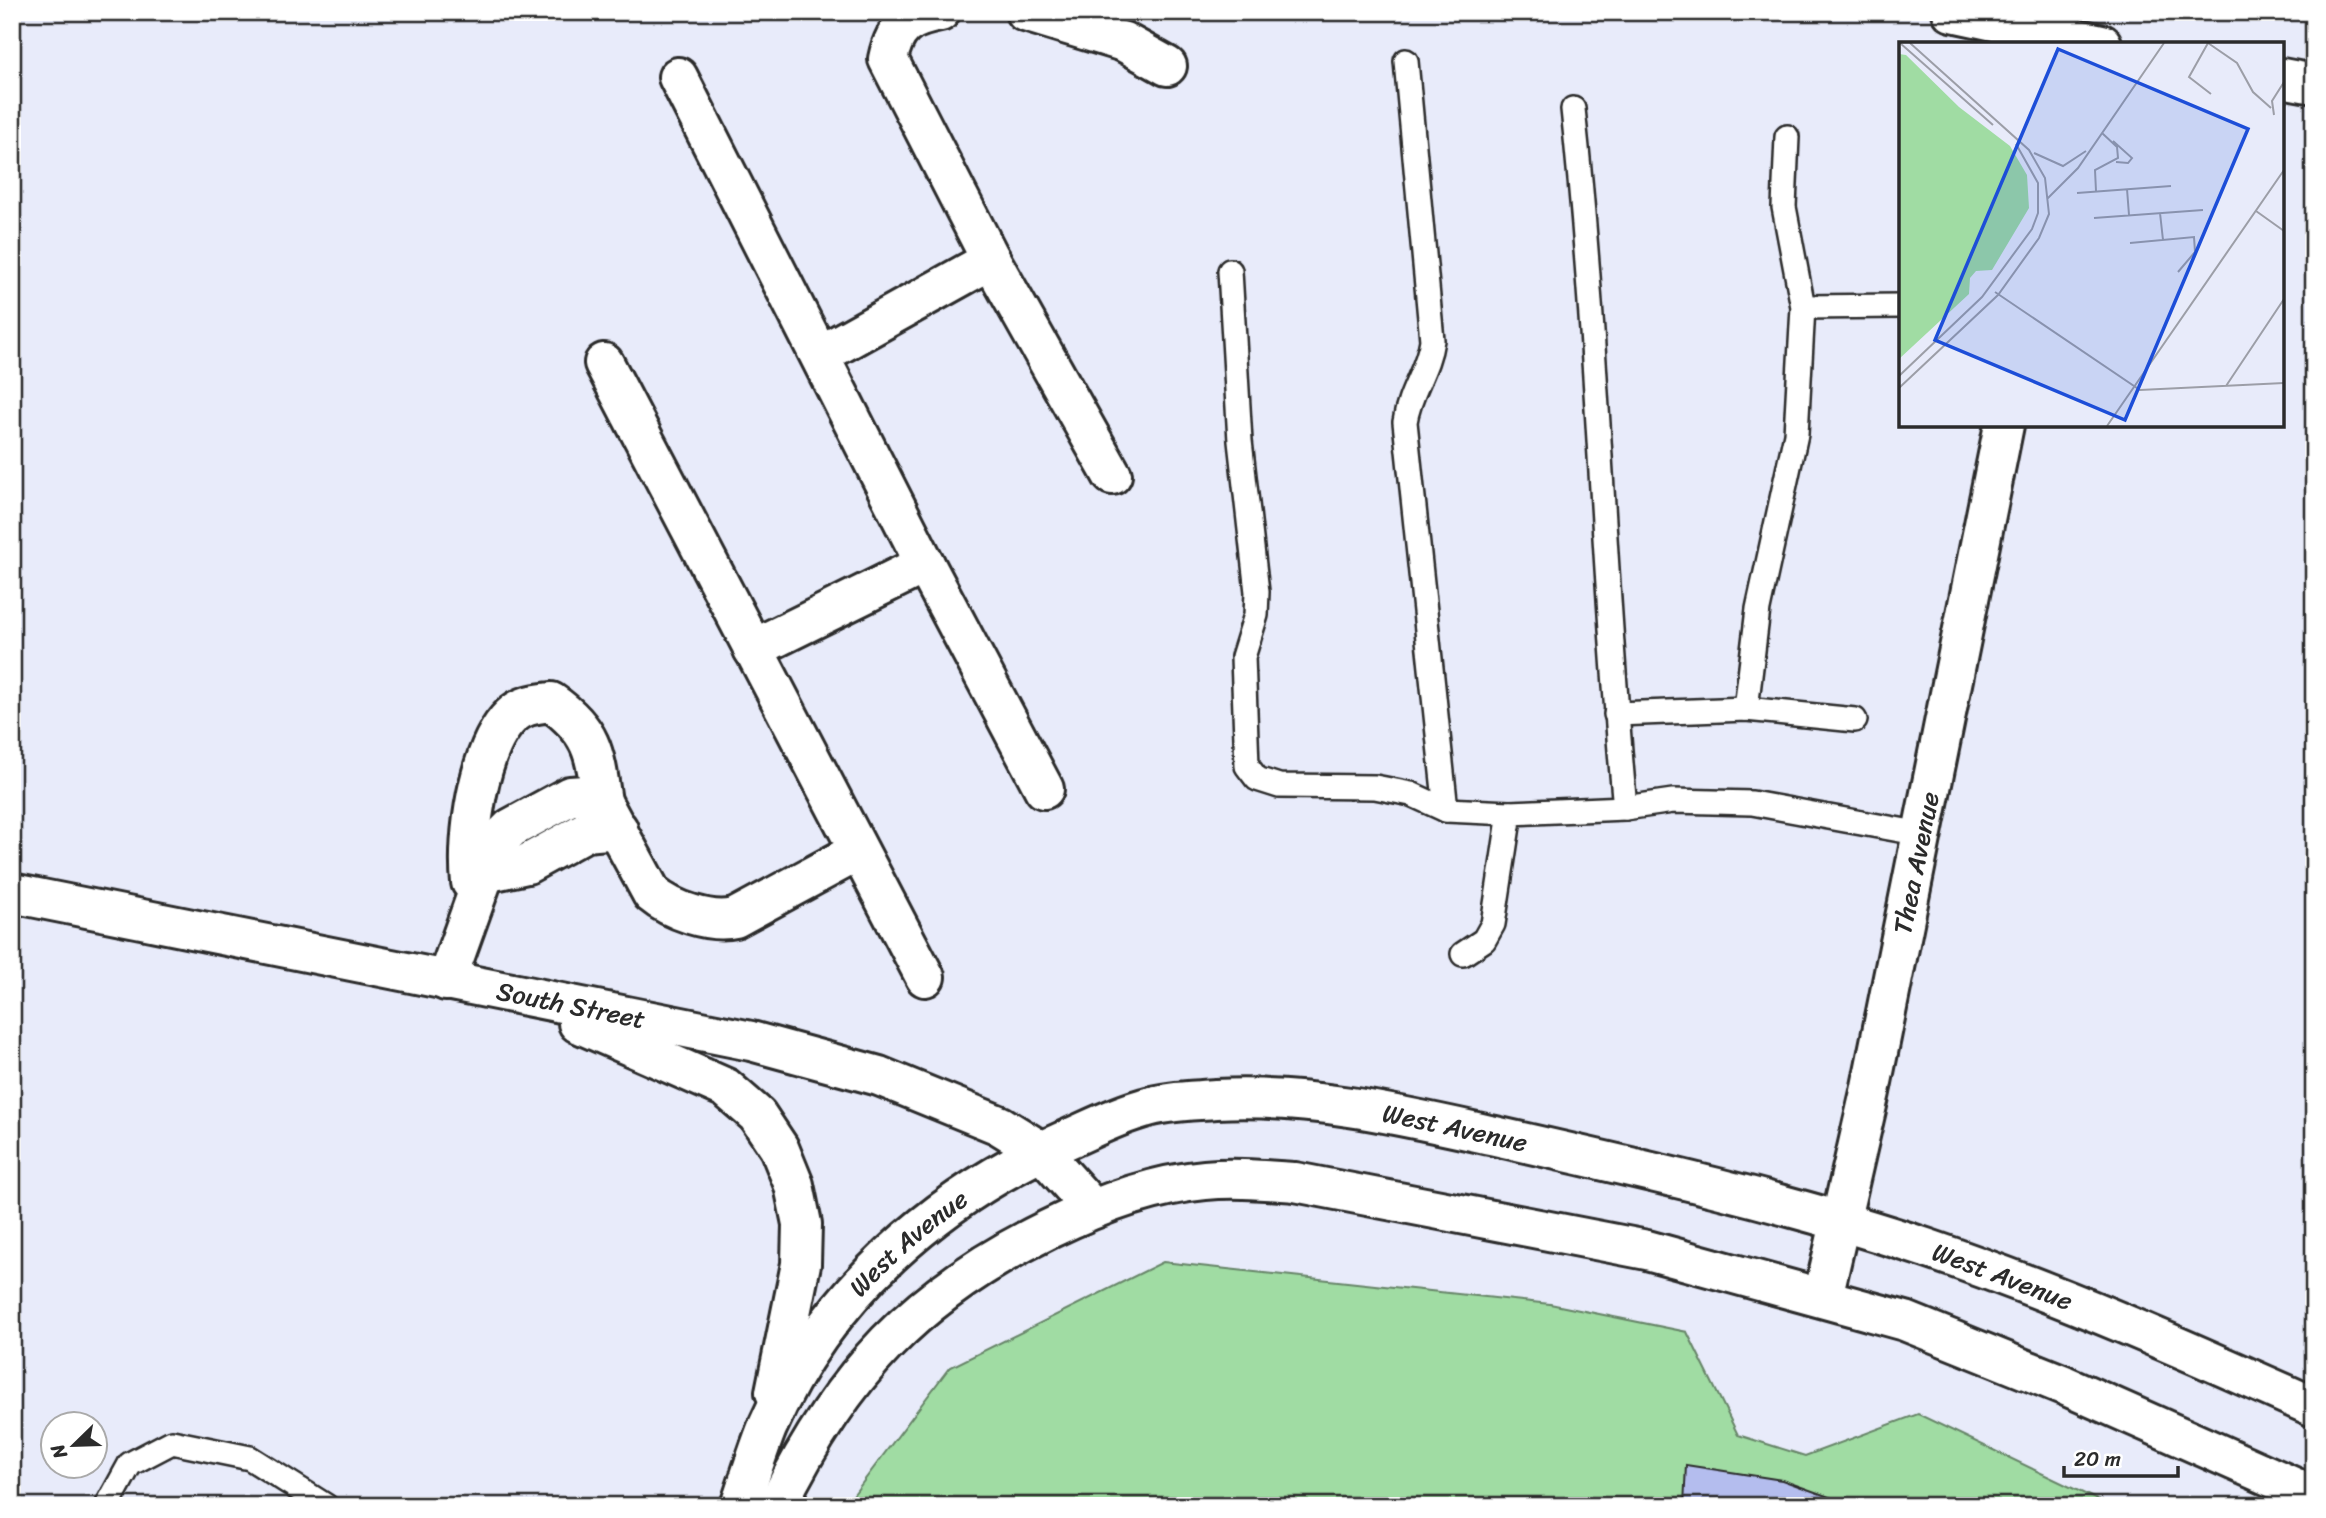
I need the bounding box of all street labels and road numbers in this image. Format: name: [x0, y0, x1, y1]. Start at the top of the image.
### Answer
street label: Thea Avenue: [1879, 788, 1953, 938]
street label: South Street: [492, 968, 649, 1042]
street label: West Avenue: [1379, 1090, 1532, 1166]
street label: West Avenue: [837, 1177, 978, 1308]
street label: West Avenue: [1926, 1229, 2080, 1324]

